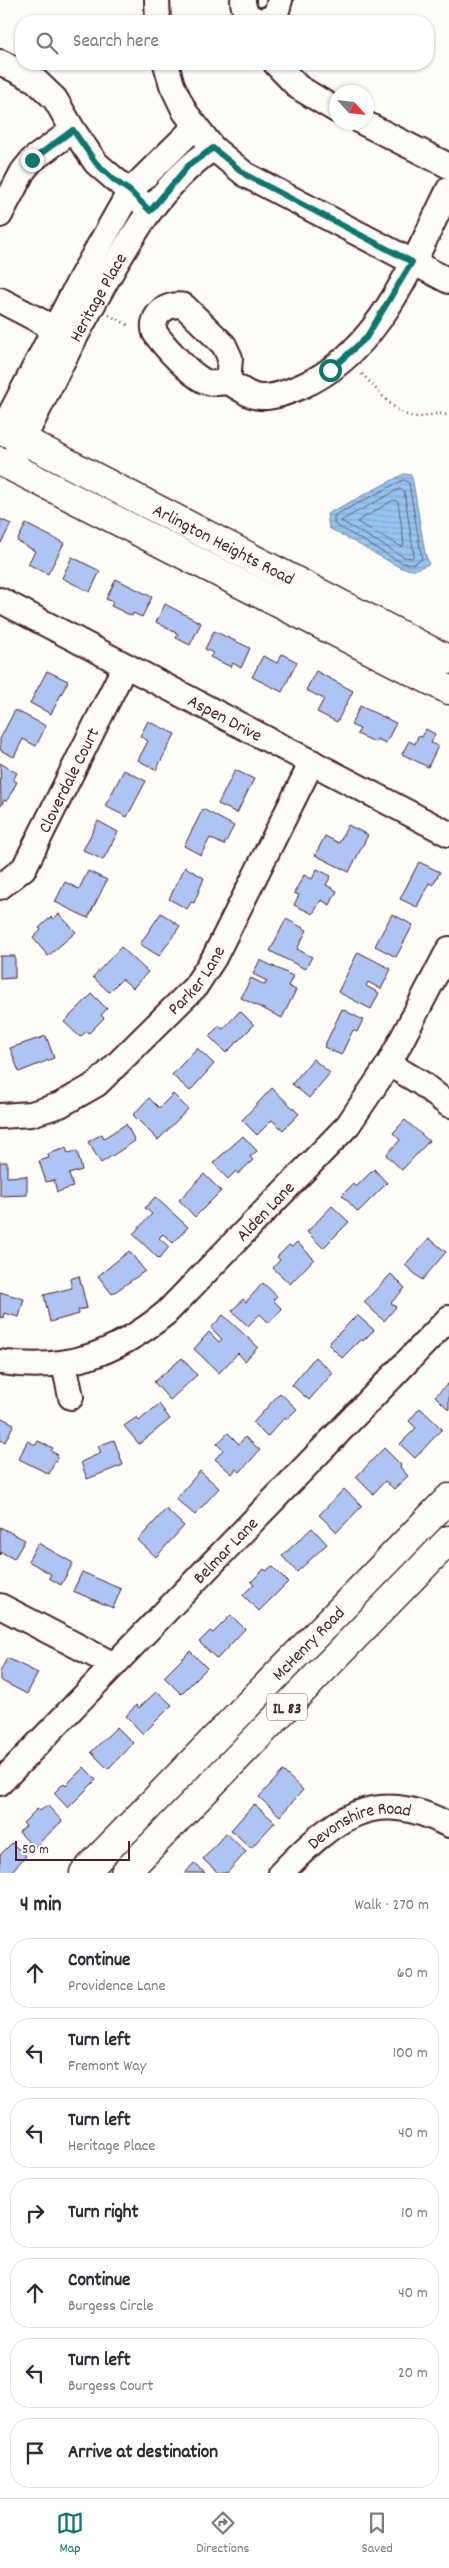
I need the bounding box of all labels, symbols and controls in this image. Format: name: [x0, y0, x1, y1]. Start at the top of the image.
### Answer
search box: [15, 15, 434, 70]
icon: search: [33, 29, 61, 57]
text: Search here: [73, 29, 159, 56]
north arrow: [329, 85, 374, 130]
route end: [21, 149, 44, 172]
street label: Heritage Place: [65, 249, 134, 347]
route start: [319, 359, 342, 382]
street label: Arlington Heights Road: [148, 499, 298, 593]
street label: Aspen Drive: [182, 690, 266, 749]
street label: Cloverdale Court: [33, 724, 107, 838]
street label: Parker Lane: [163, 943, 233, 1022]
street label: Alden Lane: [232, 1177, 302, 1248]
street label: Belmar Lane: [189, 1513, 265, 1591]
street label: McHenry Road: [268, 1602, 352, 1688]
road number: IL 83: [267, 1694, 307, 1720]
street label: Devonshire Road: [303, 1797, 413, 1856]
scale bar: [15, 1838, 130, 1861]
text: 50 m: [22, 1840, 49, 1860]
text: 4 min: [20, 1891, 62, 1921]
text: Walk · 270 m: [354, 1894, 429, 1917]
text: Continue: [68, 1948, 130, 1975]
icon: ahead: [21, 1959, 49, 1987]
text: 60 m: [397, 1962, 428, 1985]
text: Providence Lane: [68, 1975, 165, 1998]
text: Turn left: [68, 2028, 131, 2055]
icon: left: [21, 2039, 49, 2067]
text: 100 m: [392, 2042, 428, 2065]
text: Fremont Way: [68, 2055, 146, 2078]
text: Turn left: [68, 2108, 131, 2135]
icon: left: [21, 2119, 49, 2147]
text: 40 m: [398, 2122, 428, 2145]
text: Heritage Place: [68, 2135, 155, 2158]
icon: right: [21, 2199, 49, 2227]
text: Turn right: [68, 2200, 139, 2227]
text: 10 m: [401, 2202, 428, 2225]
text: Continue: [68, 2268, 130, 2295]
icon: ahead: [21, 2279, 49, 2307]
text: 40 m: [398, 2282, 428, 2305]
text: Burgess Circle: [68, 2295, 154, 2318]
text: Turn left: [68, 2348, 131, 2375]
icon: left: [21, 2359, 49, 2387]
text: 20 m: [398, 2362, 428, 2385]
text: Burgess Court: [68, 2375, 153, 2398]
icon: arrive: [21, 2439, 49, 2467]
text: Arrive at destination: [68, 2440, 218, 2467]
tab: Map: [56, 2509, 84, 2559]
tab: Directions: [196, 2509, 249, 2559]
tab: Saved: [362, 2509, 393, 2559]

